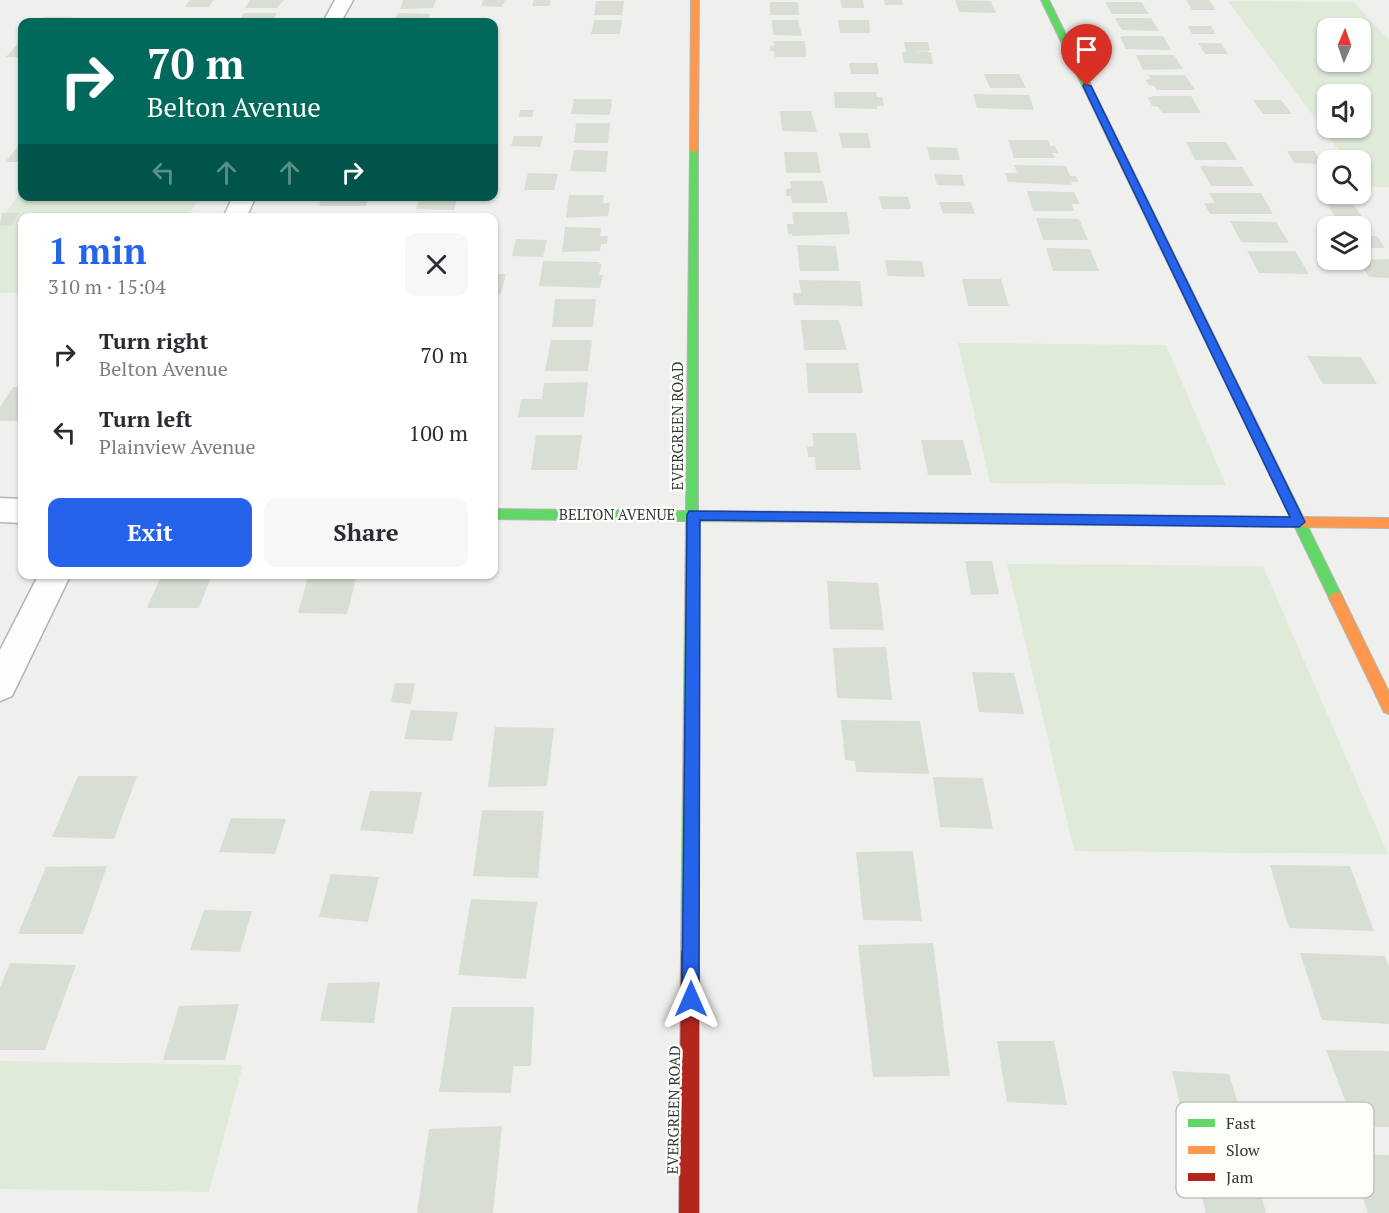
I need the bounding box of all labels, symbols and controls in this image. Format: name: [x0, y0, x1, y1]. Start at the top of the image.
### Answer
north arrow: [1317, 18, 1371, 72]
map controls: [1317, 18, 1371, 270]
pin: [1061, 24, 1112, 86]
icon: arrive: [1070, 33, 1103, 66]
text: 70 m: [147, 35, 245, 91]
icon: right: [48, 42, 126, 120]
button: sound: [1317, 84, 1371, 138]
text: Belton Avenue: [147, 89, 321, 125]
button: search: [1317, 150, 1371, 204]
icon: left: [147, 156, 180, 189]
icon: ahead: [210, 156, 243, 189]
icon: ahead: [273, 156, 306, 189]
icon: right: [336, 156, 369, 189]
button: layers: [1317, 216, 1371, 270]
text: 1 min: [48, 227, 146, 274]
button: close: [405, 233, 468, 296]
text: 310 m · 15:04: [48, 273, 166, 300]
text: Turn right: [99, 326, 208, 355]
icon: right: [48, 338, 81, 371]
text: 70 m: [420, 340, 468, 369]
text: Belton Avenue: [99, 355, 228, 382]
street label: EVERGREEN ROAD: [667, 361, 687, 491]
text: Turn left: [99, 404, 192, 433]
icon: left: [48, 416, 81, 449]
text: 100 m: [408, 418, 468, 447]
text: Plainview Avenue: [99, 433, 256, 460]
button: Exit: [48, 498, 252, 567]
button: Share: [264, 498, 468, 567]
street label: BELTON AVENUE: [559, 504, 675, 524]
position arrow: [659, 967, 723, 1031]
street label: EVERGREEN ROAD: [662, 1045, 684, 1175]
legend: [1176, 1102, 1374, 1198]
text: Fast: [1226, 1112, 1256, 1134]
text: Slow: [1226, 1139, 1260, 1161]
text: Jam: [1226, 1166, 1254, 1188]

